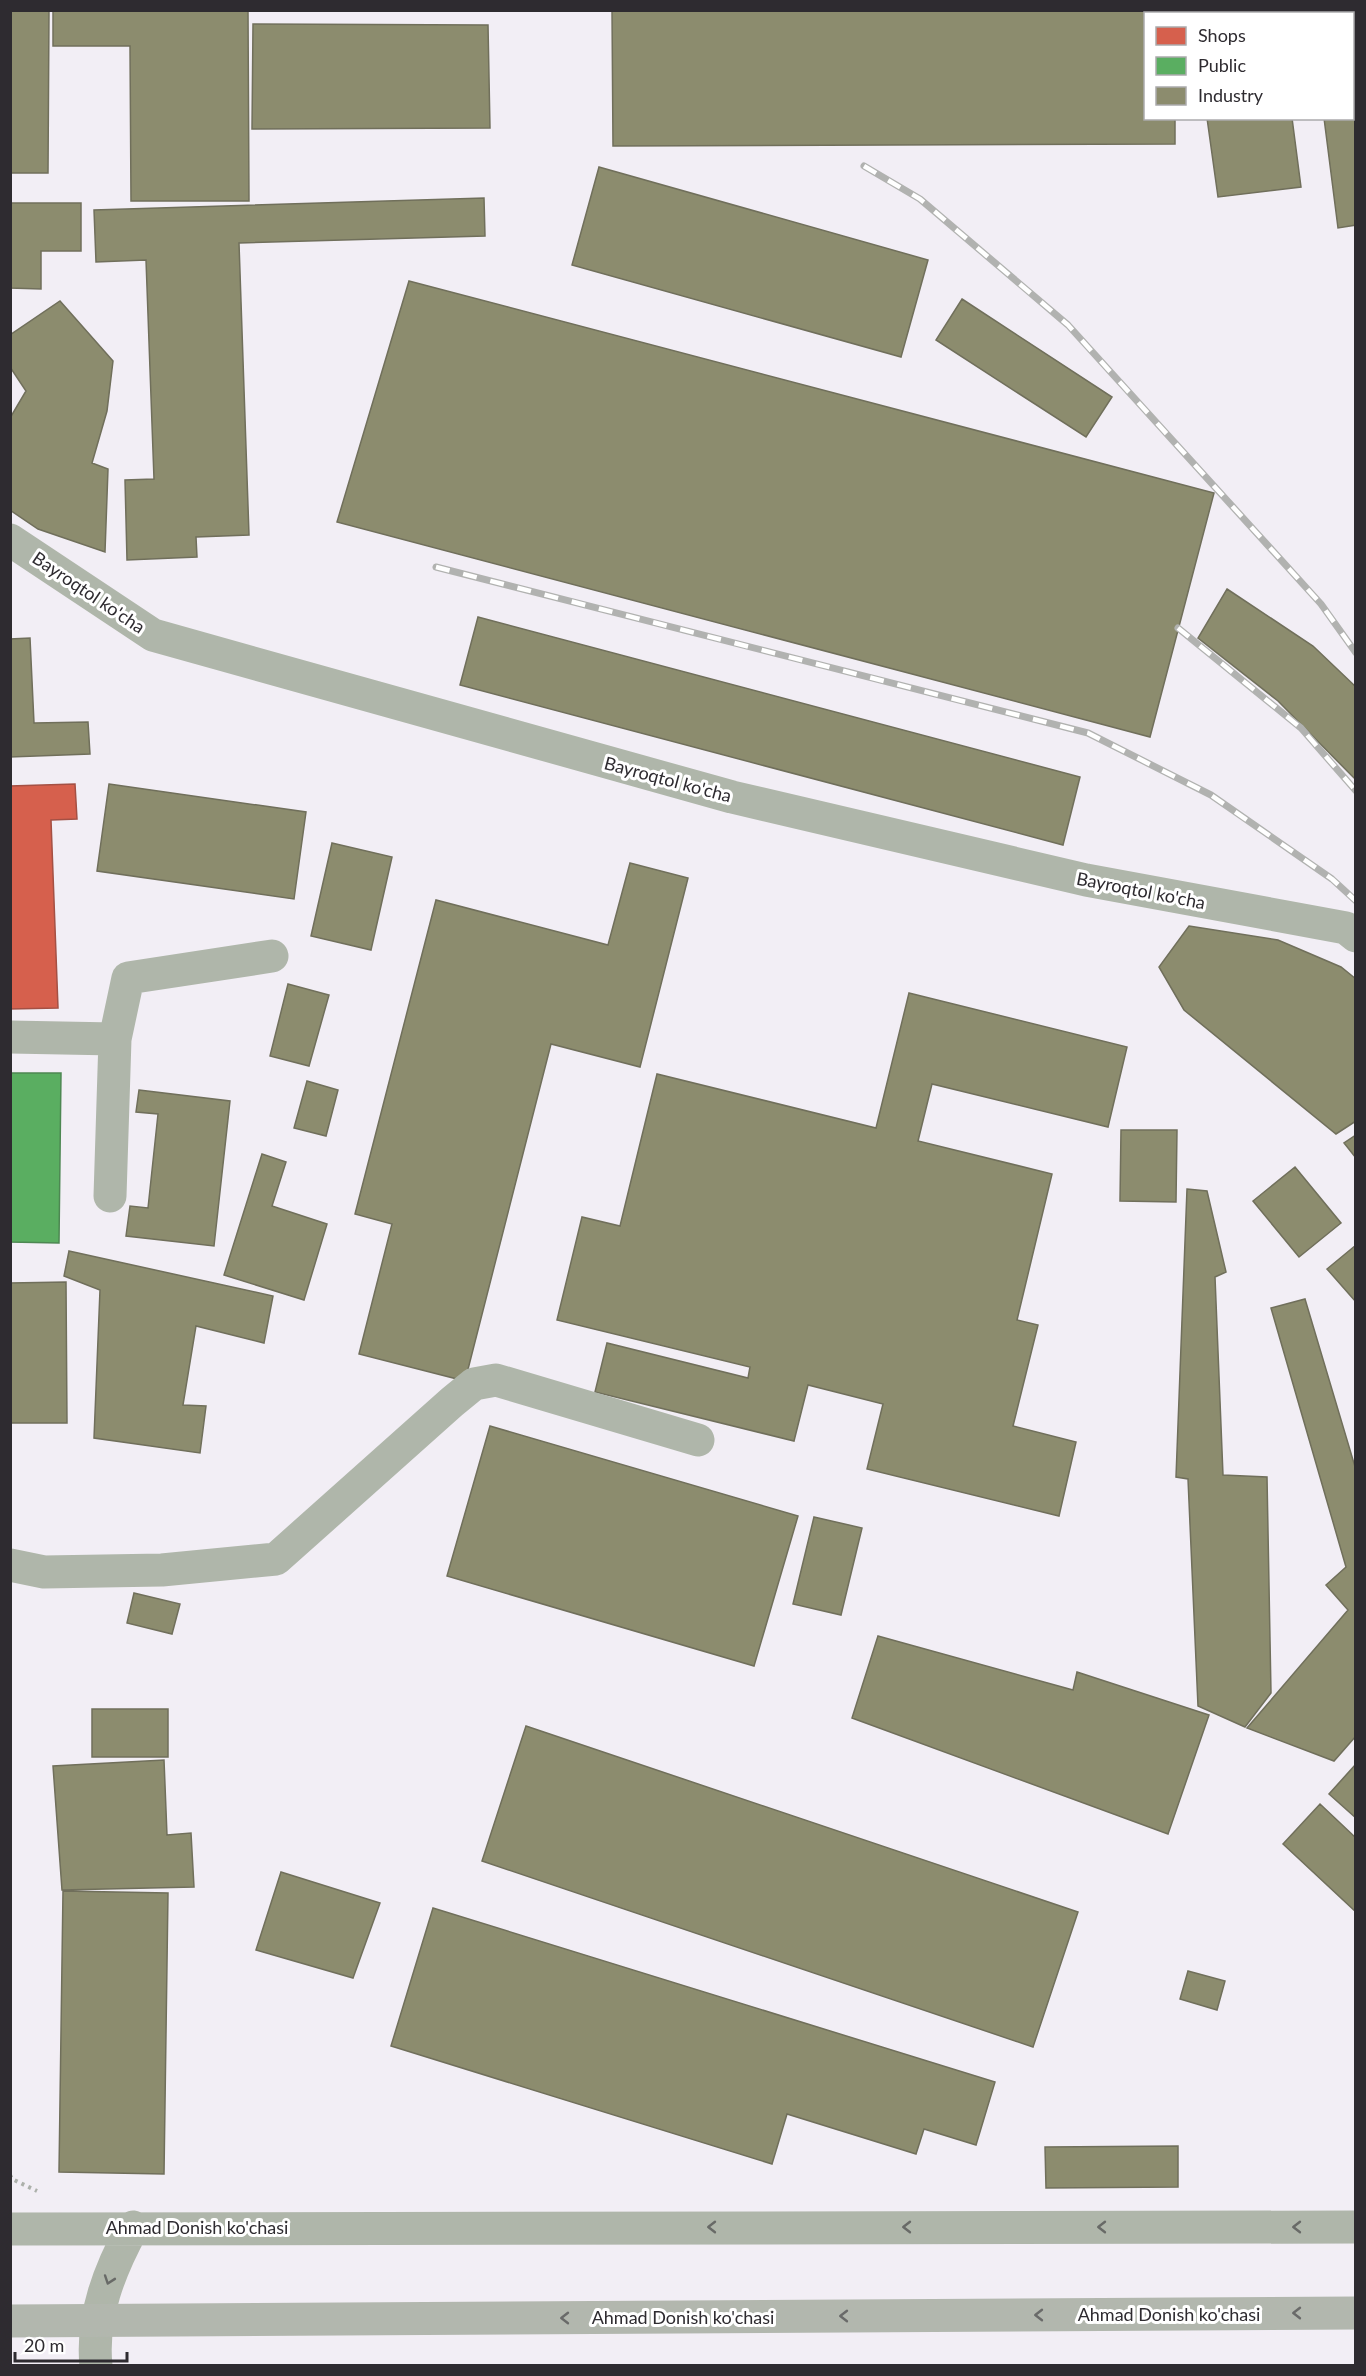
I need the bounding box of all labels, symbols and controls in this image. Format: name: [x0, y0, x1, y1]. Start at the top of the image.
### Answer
legend: [1144, 12, 1354, 120]
text: Shops: [1198, 24, 1246, 46]
text: Public: [1198, 54, 1246, 76]
text: Industry: [1198, 84, 1264, 106]
street label: Bayroqtol ko'cha: [29, 546, 149, 638]
street label: Bayroqtol ko'cha: [602, 751, 734, 807]
street label: Bayroqtol ko'cha: [1075, 867, 1207, 913]
street label: Ahmad Donish ko'chasi: [106, 2216, 288, 2238]
one-way arrow: [708, 2221, 717, 2233]
one-way arrow: [903, 2221, 912, 2233]
one-way arrow: [1098, 2221, 1107, 2233]
one-way arrow: [1293, 2221, 1302, 2233]
one-way arrow: [103, 2274, 116, 2285]
street label: Ahmad Donish ko'chasi: [1078, 2303, 1260, 2325]
street label: Ahmad Donish ko'chasi: [592, 2306, 774, 2328]
one-way arrow: [1293, 2307, 1302, 2319]
one-way arrow: [1035, 2309, 1044, 2321]
one-way arrow: [840, 2310, 849, 2322]
one-way arrow: [561, 2312, 570, 2324]
scale bar: [15, 2325, 128, 2363]
text: 20 m: [24, 2334, 64, 2356]

